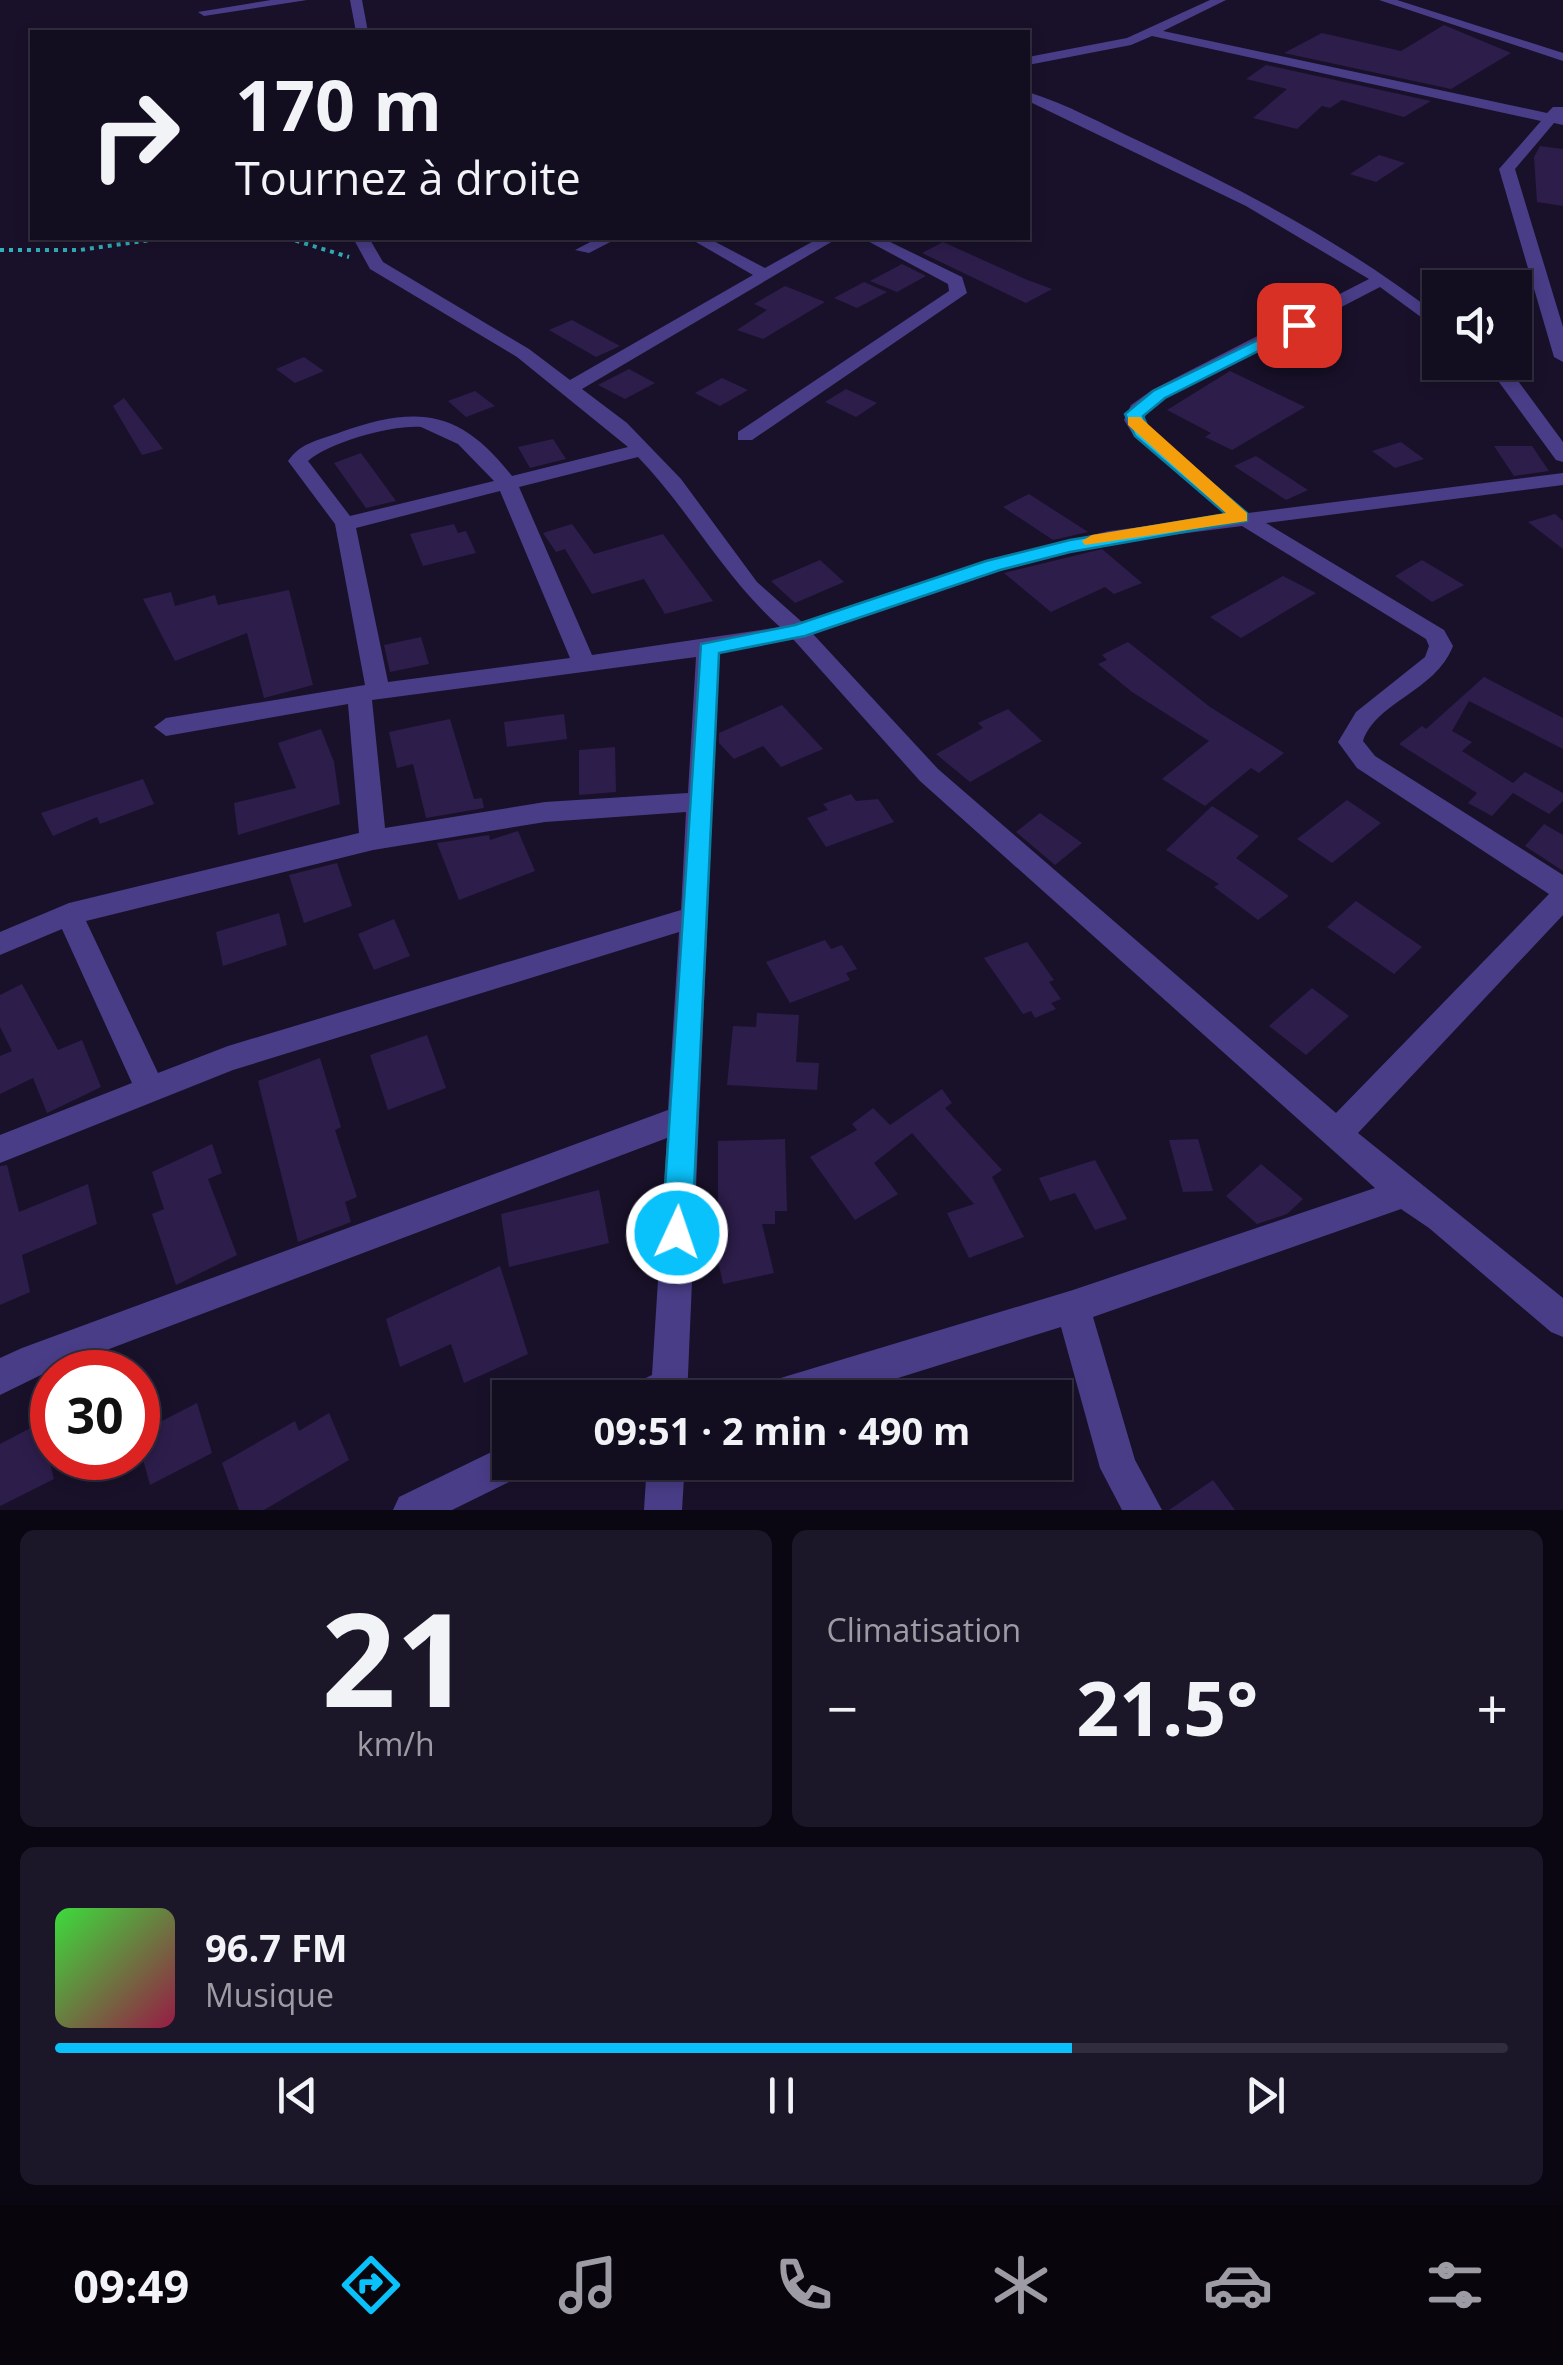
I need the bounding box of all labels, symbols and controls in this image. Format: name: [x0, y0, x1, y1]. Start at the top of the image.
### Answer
text: 170 m: [235, 56, 442, 152]
icon: right: [70, 70, 200, 200]
text: Tournez à droite: [235, 147, 581, 208]
map controls: [1422, 270, 1532, 380]
button: sound: [1422, 270, 1532, 380]
pin: [1257, 283, 1342, 368]
icon: arrive: [1272, 298, 1327, 353]
position arrow: [625, 1181, 729, 1285]
speed limit sign: 30: [30, 1350, 160, 1480]
text: 09:51 · 2 min · 490 m: [594, 1404, 970, 1456]
text: 21: [321, 1568, 470, 1745]
text: Climatisation: [827, 1608, 1021, 1651]
text: 21.5°: [1076, 1656, 1258, 1758]
text: −: [827, 1670, 858, 1745]
text: +: [1477, 1670, 1508, 1745]
text: km/h: [357, 1722, 435, 1765]
text: 96.7 FM: [205, 1921, 348, 1973]
text: Musique: [205, 1973, 334, 2016]
icon: previous: [270, 2068, 325, 2123]
icon: pause: [754, 2068, 809, 2123]
icon: next: [1238, 2068, 1293, 2123]
icon: directions: [336, 2250, 406, 2320]
icon: music: [553, 2250, 623, 2320]
icon: phone: [769, 2250, 839, 2320]
icon: climate: [986, 2250, 1056, 2320]
icon: car: [1203, 2250, 1273, 2320]
icon: filters: [1420, 2250, 1490, 2320]
text: 09:49: [73, 2255, 189, 2316]

